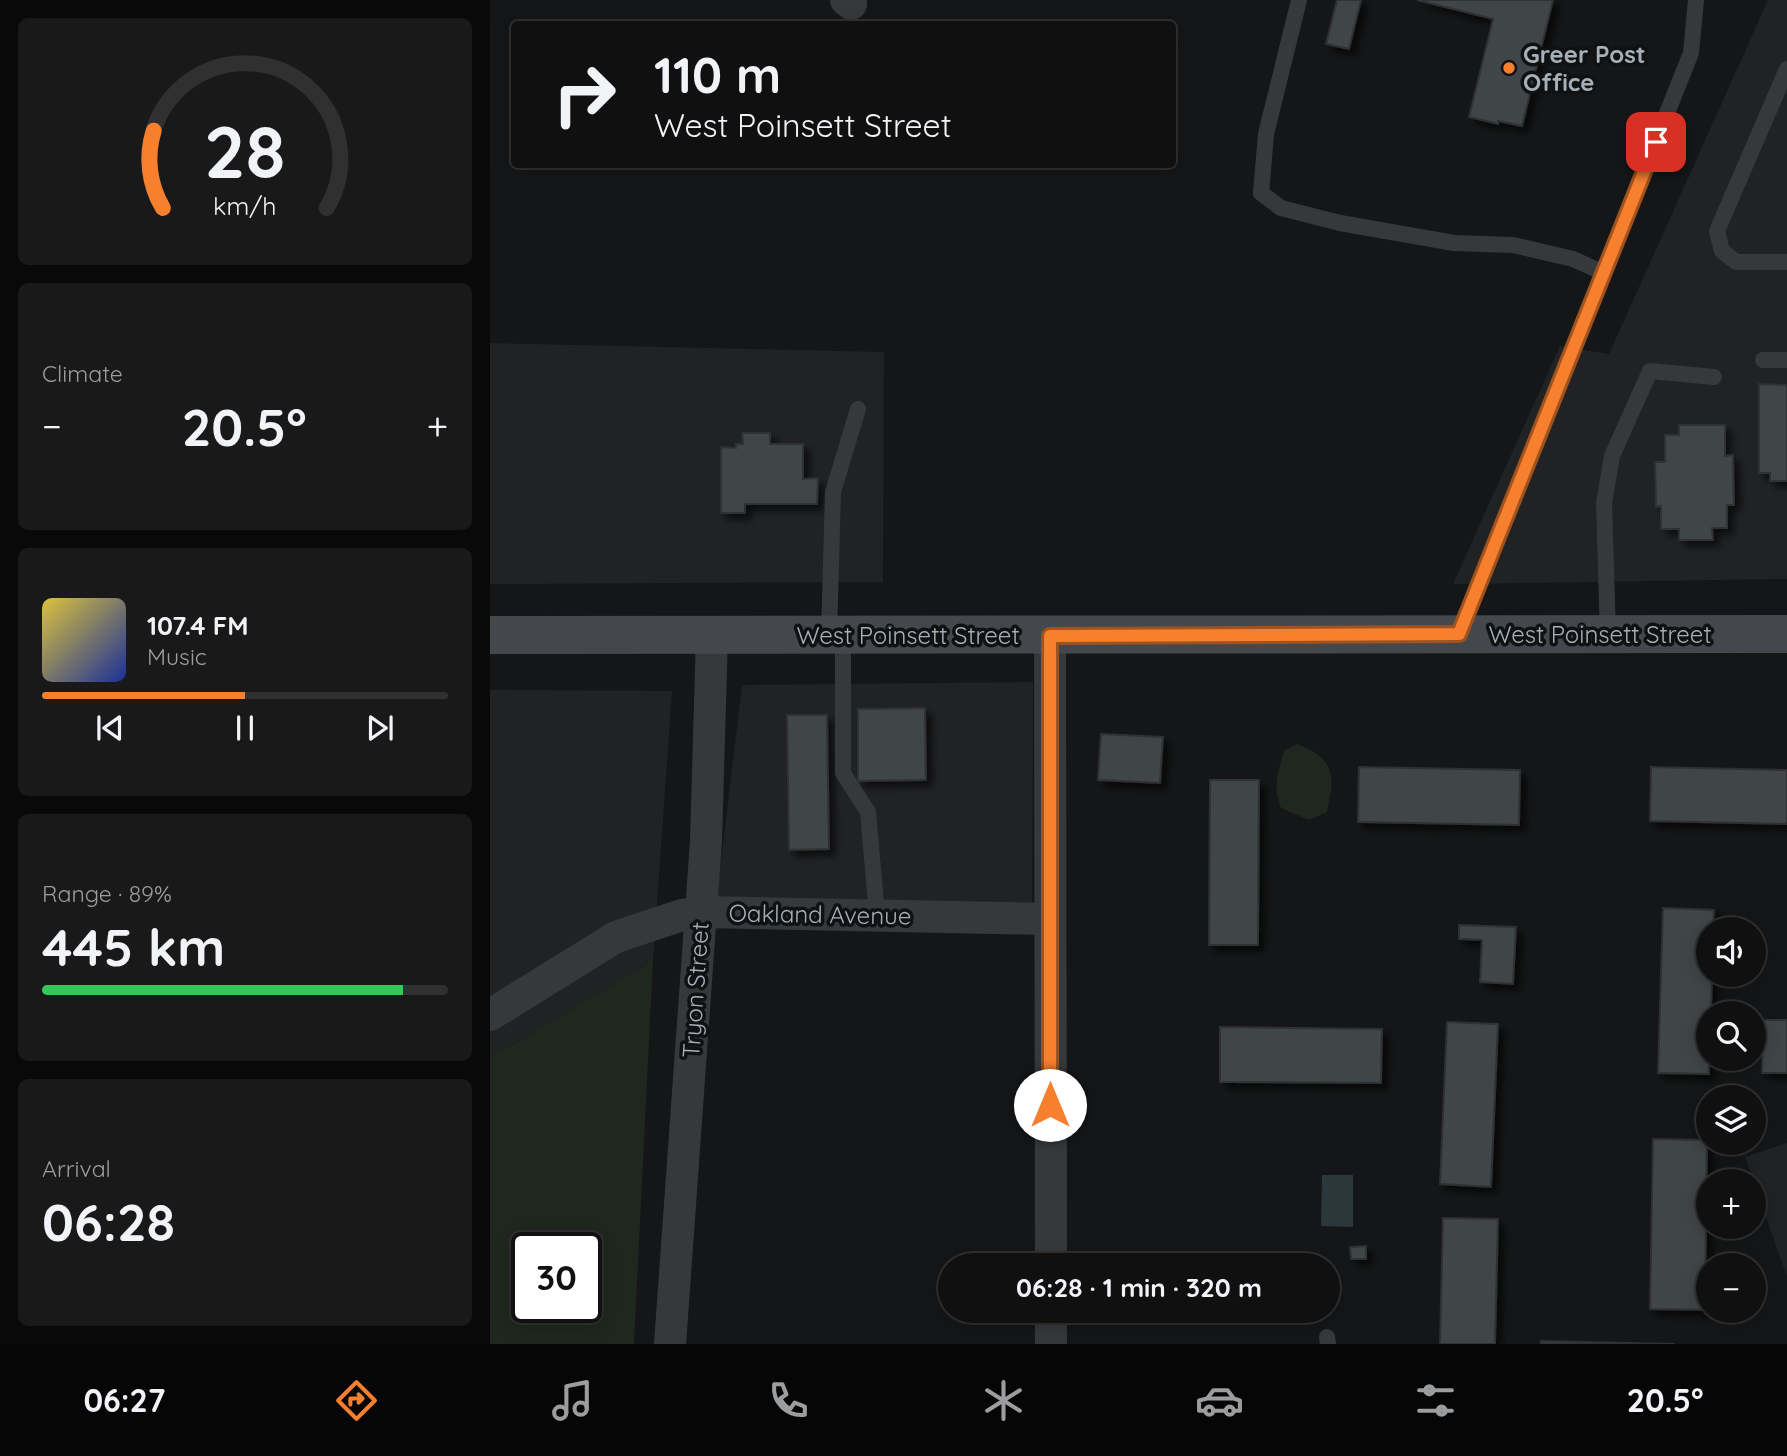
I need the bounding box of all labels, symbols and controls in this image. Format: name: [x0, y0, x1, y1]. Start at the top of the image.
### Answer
place label: Greer Post Office: [1523, 39, 1646, 97]
text: 110 m: [654, 44, 781, 105]
icon: right: [539, 49, 630, 140]
marker: Greer Post Office: [1501, 60, 1517, 76]
text: 28: [204, 105, 286, 196]
text: West Poinsett Street: [654, 105, 952, 145]
pin: [1626, 112, 1686, 172]
icon: arrive: [1637, 123, 1675, 161]
text: km/h: [213, 189, 277, 220]
text: Climate: [42, 359, 123, 388]
text: 20.5°: [182, 394, 307, 459]
text: −: [42, 402, 62, 450]
text: +: [427, 402, 448, 450]
text: 107.4 FM: [147, 609, 249, 642]
street label: West Poinsett Street: [1488, 619, 1712, 649]
street label: West Poinsett Street: [796, 620, 1020, 650]
text: Music: [147, 642, 207, 671]
icon: previous: [91, 709, 129, 747]
icon: pause: [226, 709, 264, 747]
icon: next: [361, 709, 399, 747]
text: Range · 89%: [42, 879, 172, 908]
street label: Oakland Avenue: [728, 897, 912, 931]
text: 445 km: [42, 914, 225, 979]
map controls: [1696, 917, 1766, 1323]
button: sound: [1696, 917, 1766, 987]
street label: Tryon Street: [675, 921, 715, 1059]
button: search: [1696, 1001, 1766, 1071]
position arrow: [1013, 1068, 1087, 1142]
button: layers: [1696, 1085, 1766, 1155]
text: Arrival: [42, 1154, 111, 1183]
button: +: [1696, 1169, 1766, 1239]
text: 06:28: [42, 1189, 175, 1254]
speed limit sign: 30: [511, 1232, 602, 1323]
button: −: [1696, 1253, 1766, 1323]
text: 06:28 · 1 min · 320 m: [1016, 1271, 1262, 1304]
icon: directions: [332, 1376, 381, 1425]
icon: music: [548, 1376, 597, 1425]
icon: phone: [764, 1376, 813, 1425]
icon: climate: [979, 1376, 1028, 1425]
icon: car: [1195, 1376, 1244, 1425]
icon: filters: [1411, 1376, 1460, 1425]
text: 06:27: [83, 1380, 165, 1420]
text: 20.5°: [1627, 1380, 1704, 1420]

